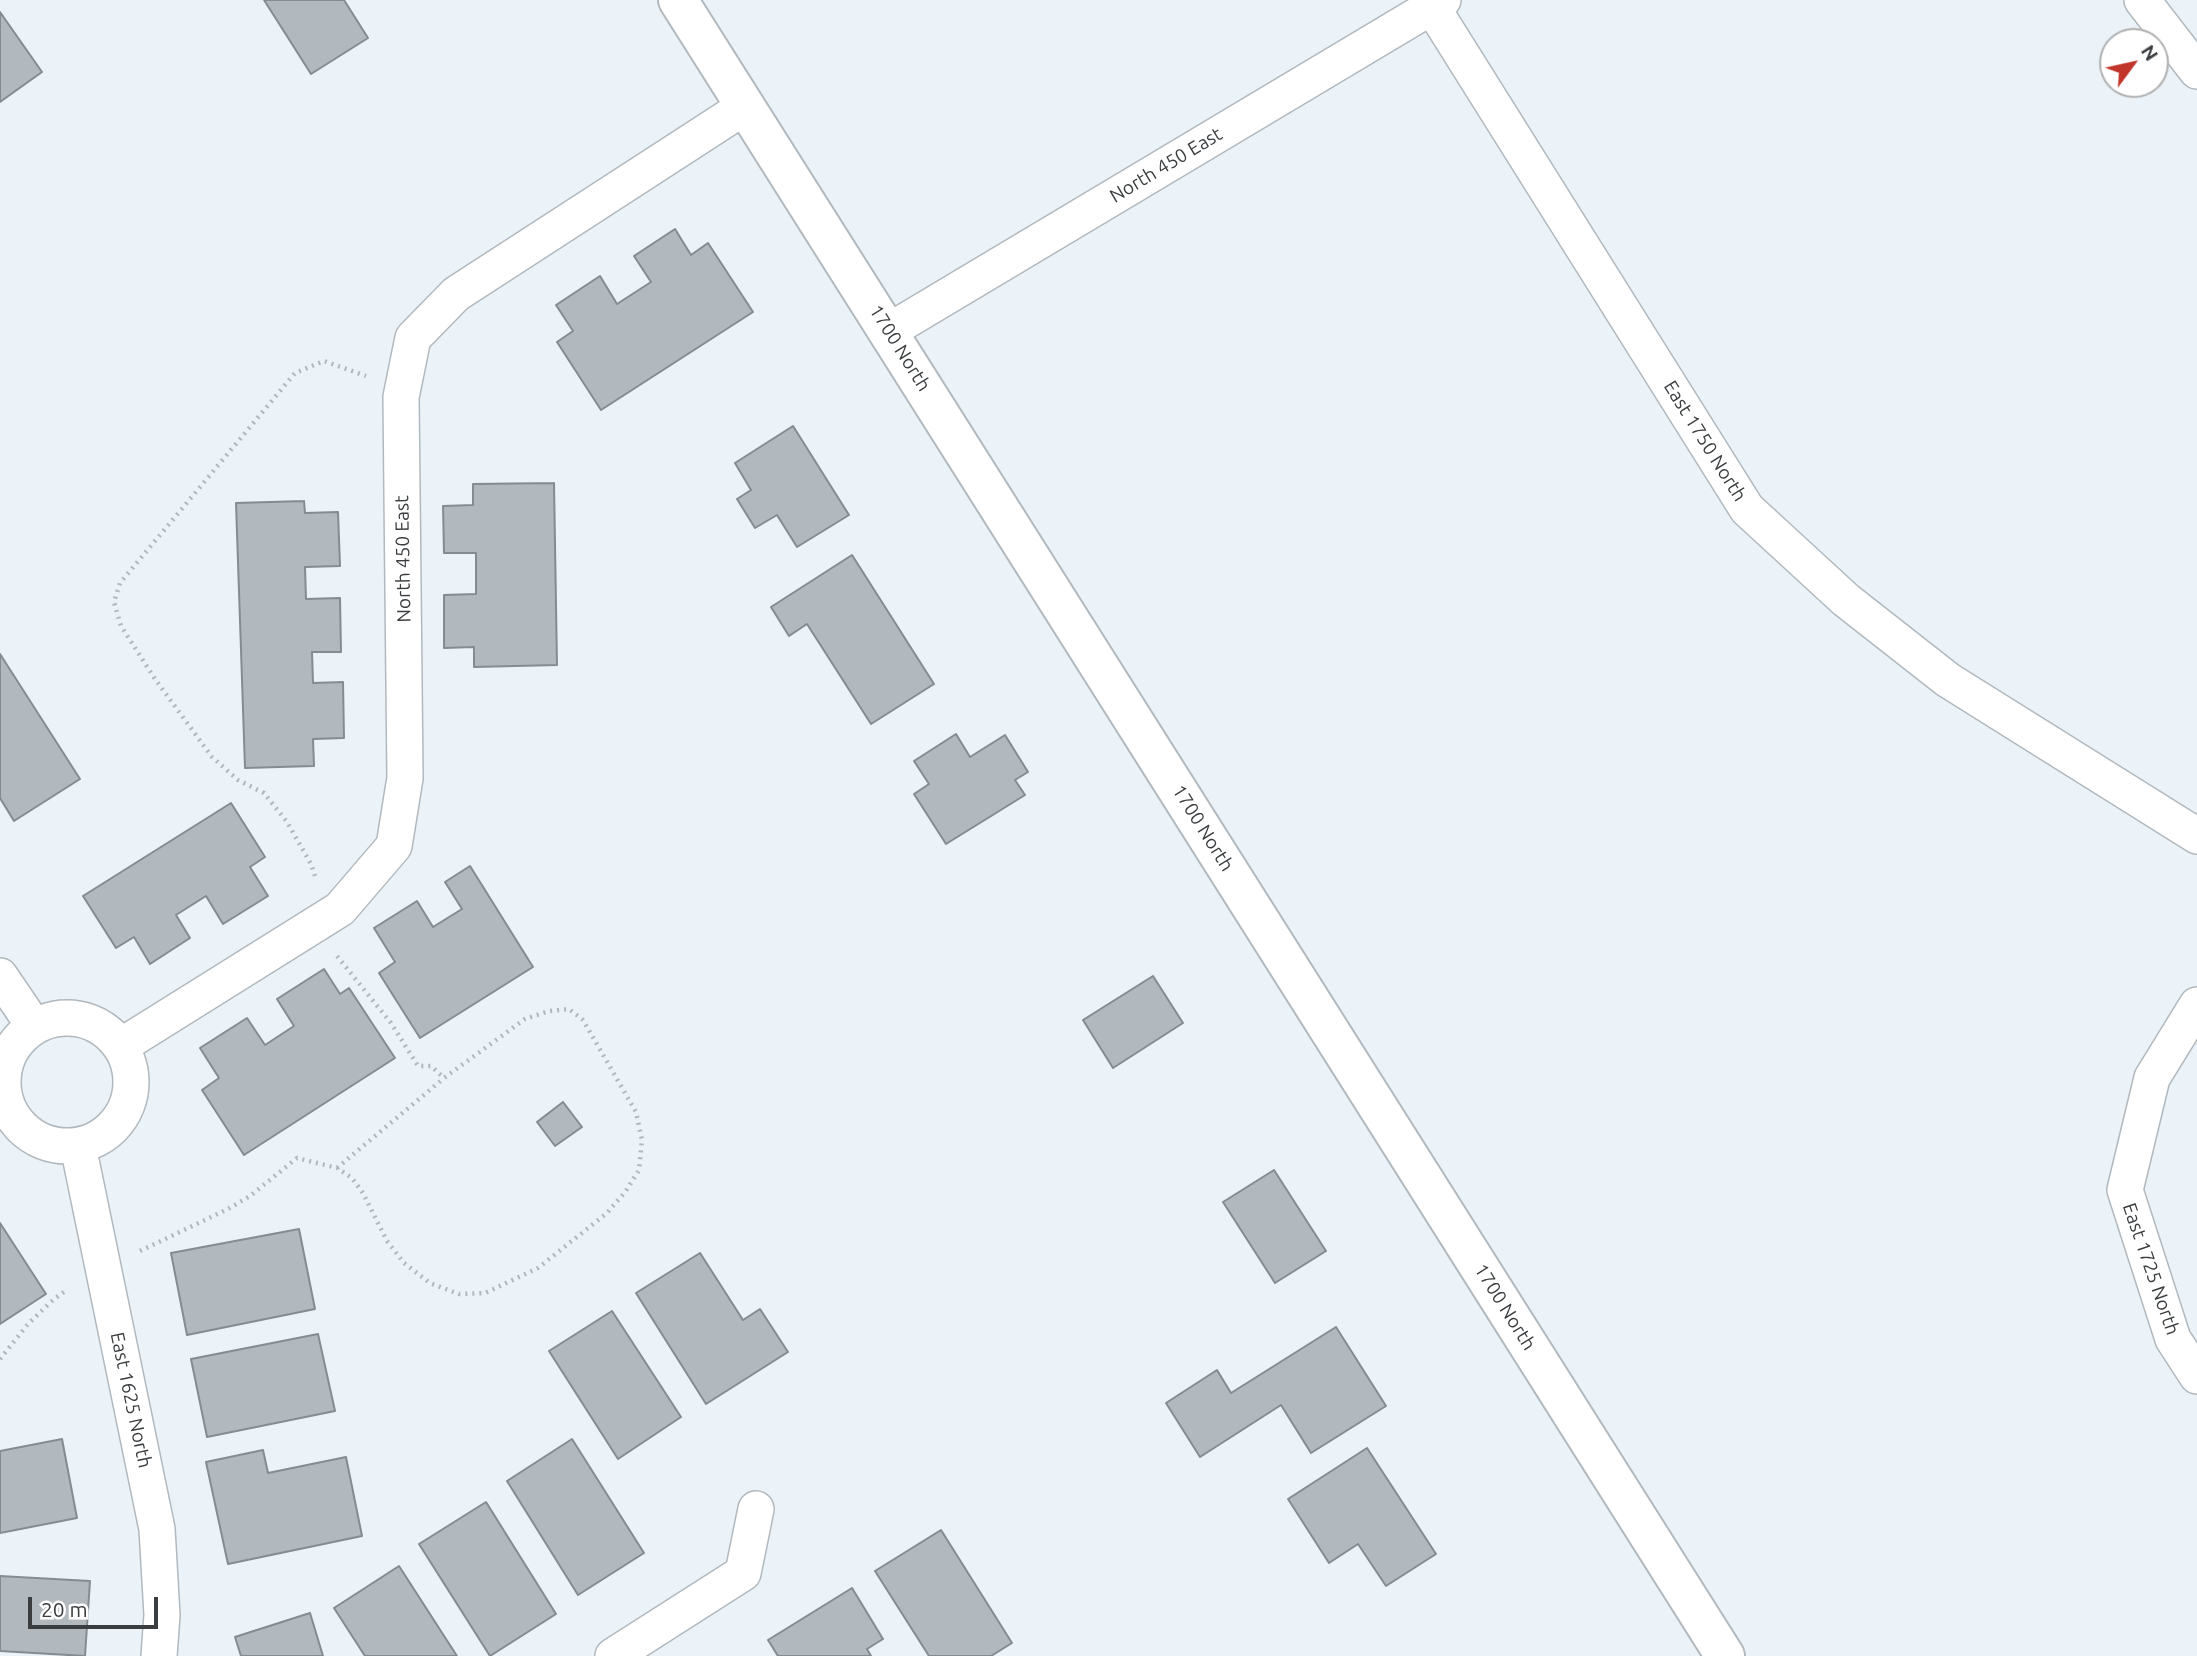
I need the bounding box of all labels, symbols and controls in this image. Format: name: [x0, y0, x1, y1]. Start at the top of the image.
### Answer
north arrow: [2099, 28, 2169, 98]
text: N: [2137, 41, 2163, 65]
street label: North 450 East: [1106, 122, 1226, 208]
street label: 1700 North: [865, 301, 935, 395]
street label: East 1750 North: [1659, 376, 1751, 506]
street label: North 450 East: [390, 495, 416, 623]
street label: 1700 North: [1168, 781, 1238, 875]
street label: East 1725 North: [2118, 1200, 2184, 1338]
street label: 1700 North: [1470, 1260, 1540, 1354]
street label: East 1625 North: [106, 1330, 156, 1470]
scale bar: [32, 1582, 161, 1626]
text: 20 m: [41, 1597, 88, 1621]

